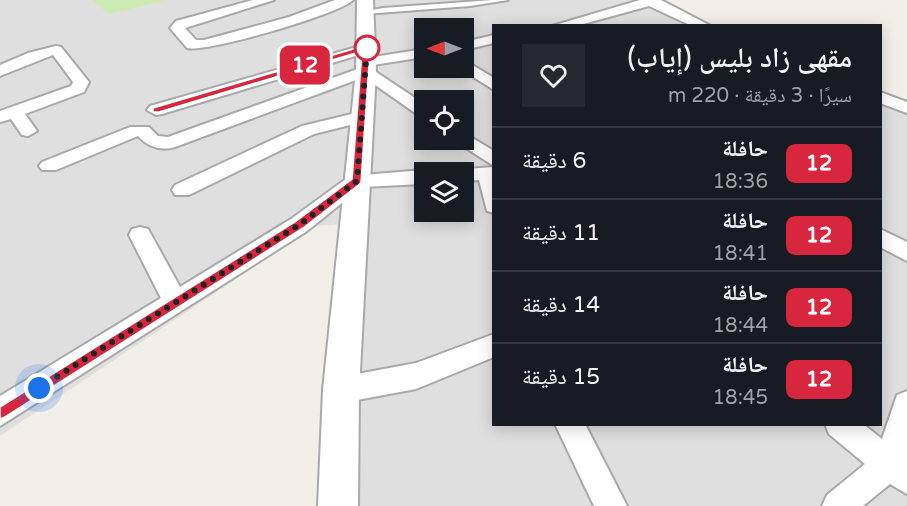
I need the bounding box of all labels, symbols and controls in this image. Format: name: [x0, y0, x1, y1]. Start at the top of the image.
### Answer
north arrow: [414, 18, 474, 78]
map controls: [414, 18, 474, 222]
unlabelled marker: [354, 35, 380, 61]
text: مقهى زاد بليس (إياب): [627, 41, 852, 75]
button: heart: [522, 44, 585, 107]
line badge: 12: [278, 46, 332, 84]
text: 12: [292, 53, 318, 78]
text: سيرًا · 3 دقيقة · 220 m: [668, 84, 852, 108]
button: locate: [414, 90, 474, 150]
text: حافلة: [722, 136, 768, 162]
text: 6 دقيقة: [522, 148, 586, 174]
text: 12: [806, 151, 832, 176]
button: layers: [414, 162, 474, 222]
text: 18:36: [713, 170, 768, 194]
text: حافلة: [722, 208, 768, 234]
text: 11 دقيقة: [522, 220, 600, 246]
text: 12: [806, 223, 832, 248]
text: 18:41: [713, 242, 768, 266]
text: حافلة: [722, 280, 768, 306]
text: 14 دقيقة: [522, 292, 600, 318]
text: 12: [806, 295, 832, 320]
text: 18:44: [713, 314, 768, 338]
text: حافلة: [722, 352, 768, 378]
text: 15 دقيقة: [522, 364, 600, 390]
text: 12: [806, 367, 832, 392]
your location: [24, 373, 54, 403]
text: 18:45: [713, 386, 768, 410]

